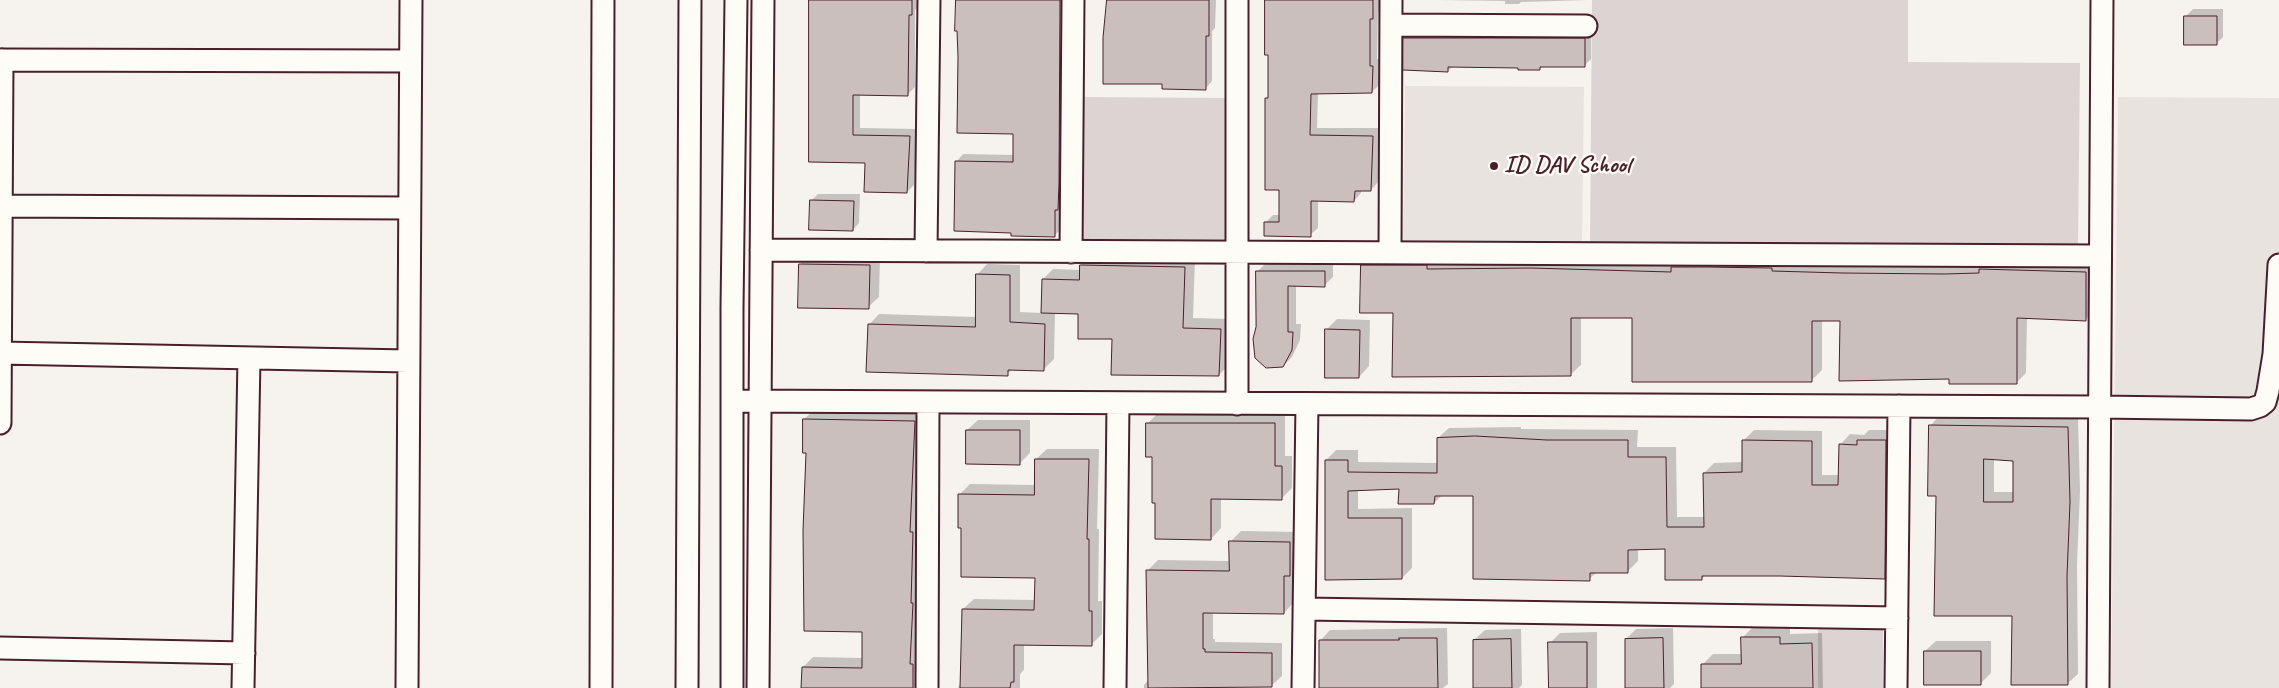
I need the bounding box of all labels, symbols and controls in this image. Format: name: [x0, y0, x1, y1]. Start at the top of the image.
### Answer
place label: ID DAV School: [1504, 152, 1630, 180]
marker: ID DAV School: [1488, 160, 1500, 172]

